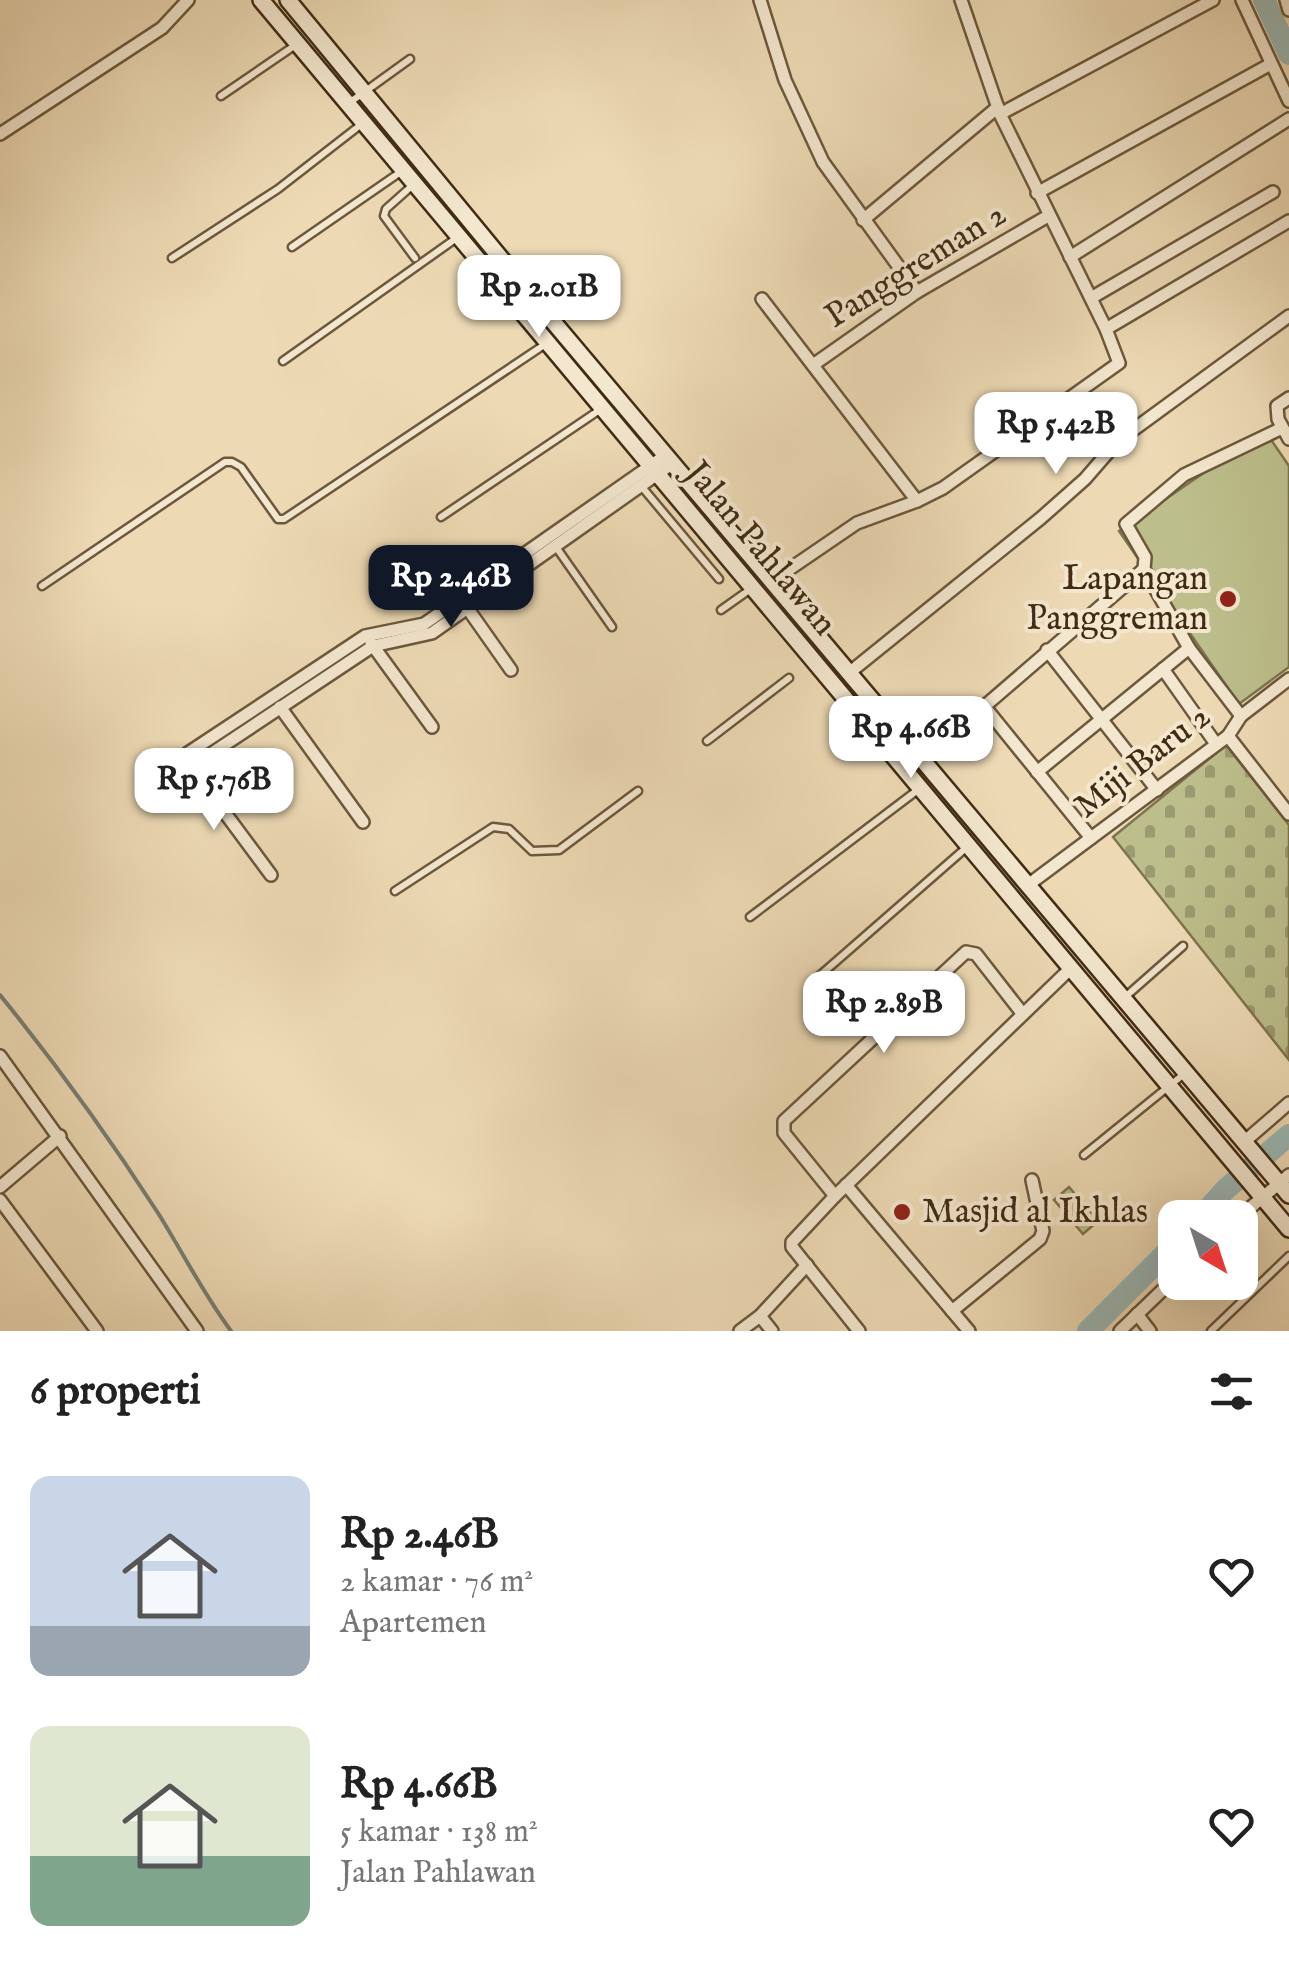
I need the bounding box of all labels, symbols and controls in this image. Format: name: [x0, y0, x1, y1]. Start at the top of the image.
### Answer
street label: Panggreman 2: [817, 192, 1015, 340]
pin: Rp 2.01B: [436, 255, 642, 340]
text: Rp 2.01B: [480, 267, 599, 308]
pin: Rp 5.42B: [953, 392, 1159, 477]
text: Rp 5.42B: [996, 404, 1116, 445]
street label: Jalan Pahlawan: [671, 449, 846, 646]
pin: Rp 2.46B: [348, 545, 554, 630]
text: Rp 2.46B: [391, 557, 511, 598]
place label: Lapangan Panggreman: [1027, 557, 1208, 642]
marker: Lapangan Panggreman: [1217, 588, 1239, 610]
street label: Miji Baru 2: [1066, 695, 1220, 829]
pin: Rp 4.66B: [808, 696, 1014, 781]
text: Rp 4.66B: [851, 708, 971, 749]
pin: Rp 5.76B: [111, 748, 317, 833]
text: Rp 5.76B: [157, 760, 271, 801]
pin: Rp 2.89B: [781, 971, 987, 1056]
text: Rp 2.89B: [825, 983, 943, 1024]
place label: Masjid al Ikhlas: [922, 1190, 1148, 1235]
north arrow: [1158, 1200, 1258, 1300]
map controls: [1158, 1200, 1258, 1300]
marker: Masjid al Ikhlas: [891, 1201, 913, 1223]
icon: filters: [1204, 1364, 1259, 1419]
text: 6 properti: [30, 1365, 201, 1418]
text: Rp 2.46B: [340, 1509, 499, 1562]
icon: home: [110, 1516, 230, 1636]
icon: heart: [1204, 1549, 1259, 1604]
text: 2 kamar · 76 m²: [340, 1562, 533, 1603]
text: Apartemen: [340, 1603, 487, 1644]
text: Rp 4.66B: [340, 1759, 497, 1812]
icon: home: [110, 1766, 230, 1886]
icon: heart: [1204, 1799, 1259, 1854]
text: 5 kamar · 138 m²: [340, 1812, 538, 1853]
text: Jalan Pahlawan: [340, 1853, 536, 1894]

